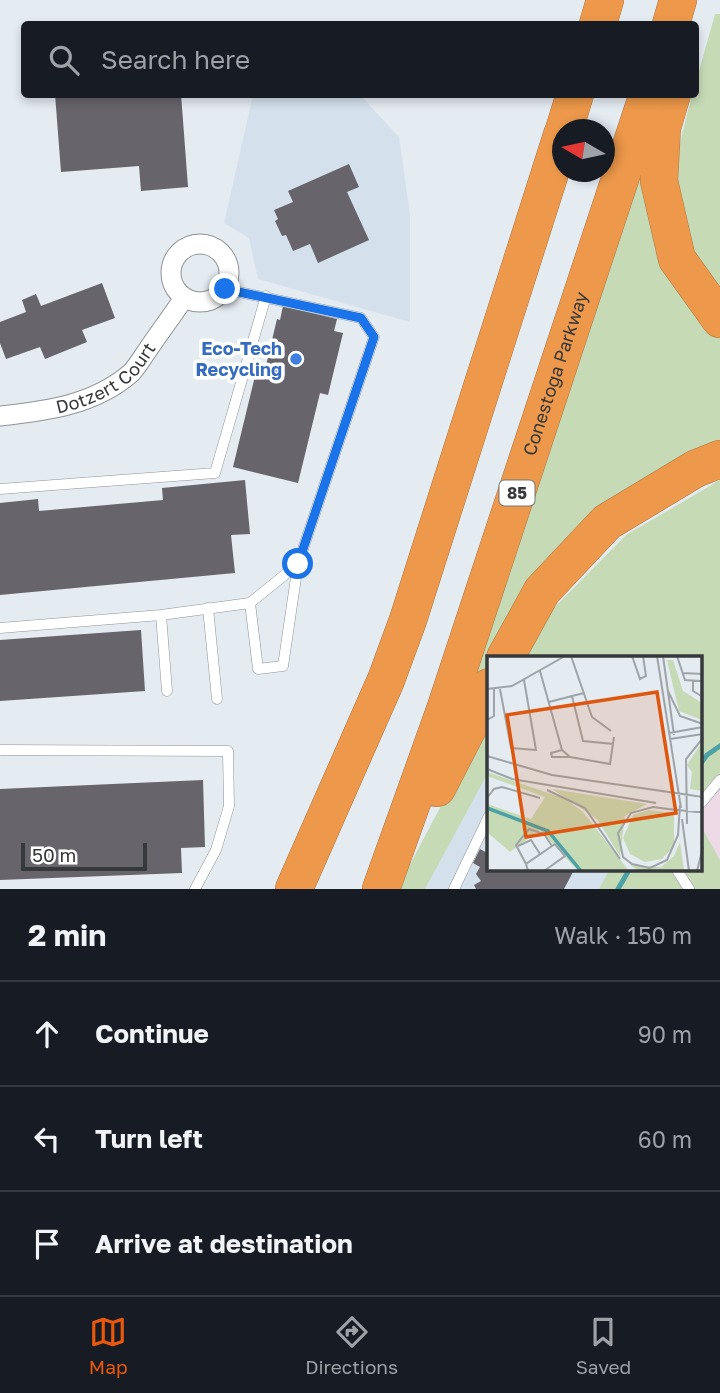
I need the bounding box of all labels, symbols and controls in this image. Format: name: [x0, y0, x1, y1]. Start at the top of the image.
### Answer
search box: [21, 21, 699, 98]
icon: search: [45, 41, 83, 79]
text: Search here: [101, 44, 250, 75]
north arrow: [552, 119, 615, 182]
route end: [209, 273, 240, 304]
street label: Conestoga Parkway: [518, 289, 592, 458]
place label: Eco-Tech Recycling: [195, 337, 282, 380]
street label: Dotzert Court: [53, 338, 160, 418]
marker: Eco-Tech Recycling: [288, 351, 304, 367]
road number: 85: [500, 480, 534, 506]
route start: [282, 548, 313, 579]
inset map: [487, 656, 702, 872]
scale bar: [21, 840, 147, 872]
text: 50 m: [32, 843, 76, 866]
text: 2 min: [28, 917, 106, 953]
text: Walk · 150 m: [554, 921, 692, 949]
icon: ahead: [28, 1015, 66, 1053]
text: Continue: [95, 1018, 209, 1049]
text: 90 m: [638, 1020, 692, 1048]
icon: left: [28, 1120, 66, 1158]
text: Turn left: [95, 1123, 203, 1154]
text: 60 m: [638, 1125, 692, 1153]
icon: arrive: [28, 1225, 66, 1263]
text: Arrive at destination: [95, 1228, 353, 1259]
tab: Map: [89, 1313, 128, 1378]
tab: Directions: [305, 1313, 398, 1378]
tab: Saved: [576, 1313, 631, 1378]

